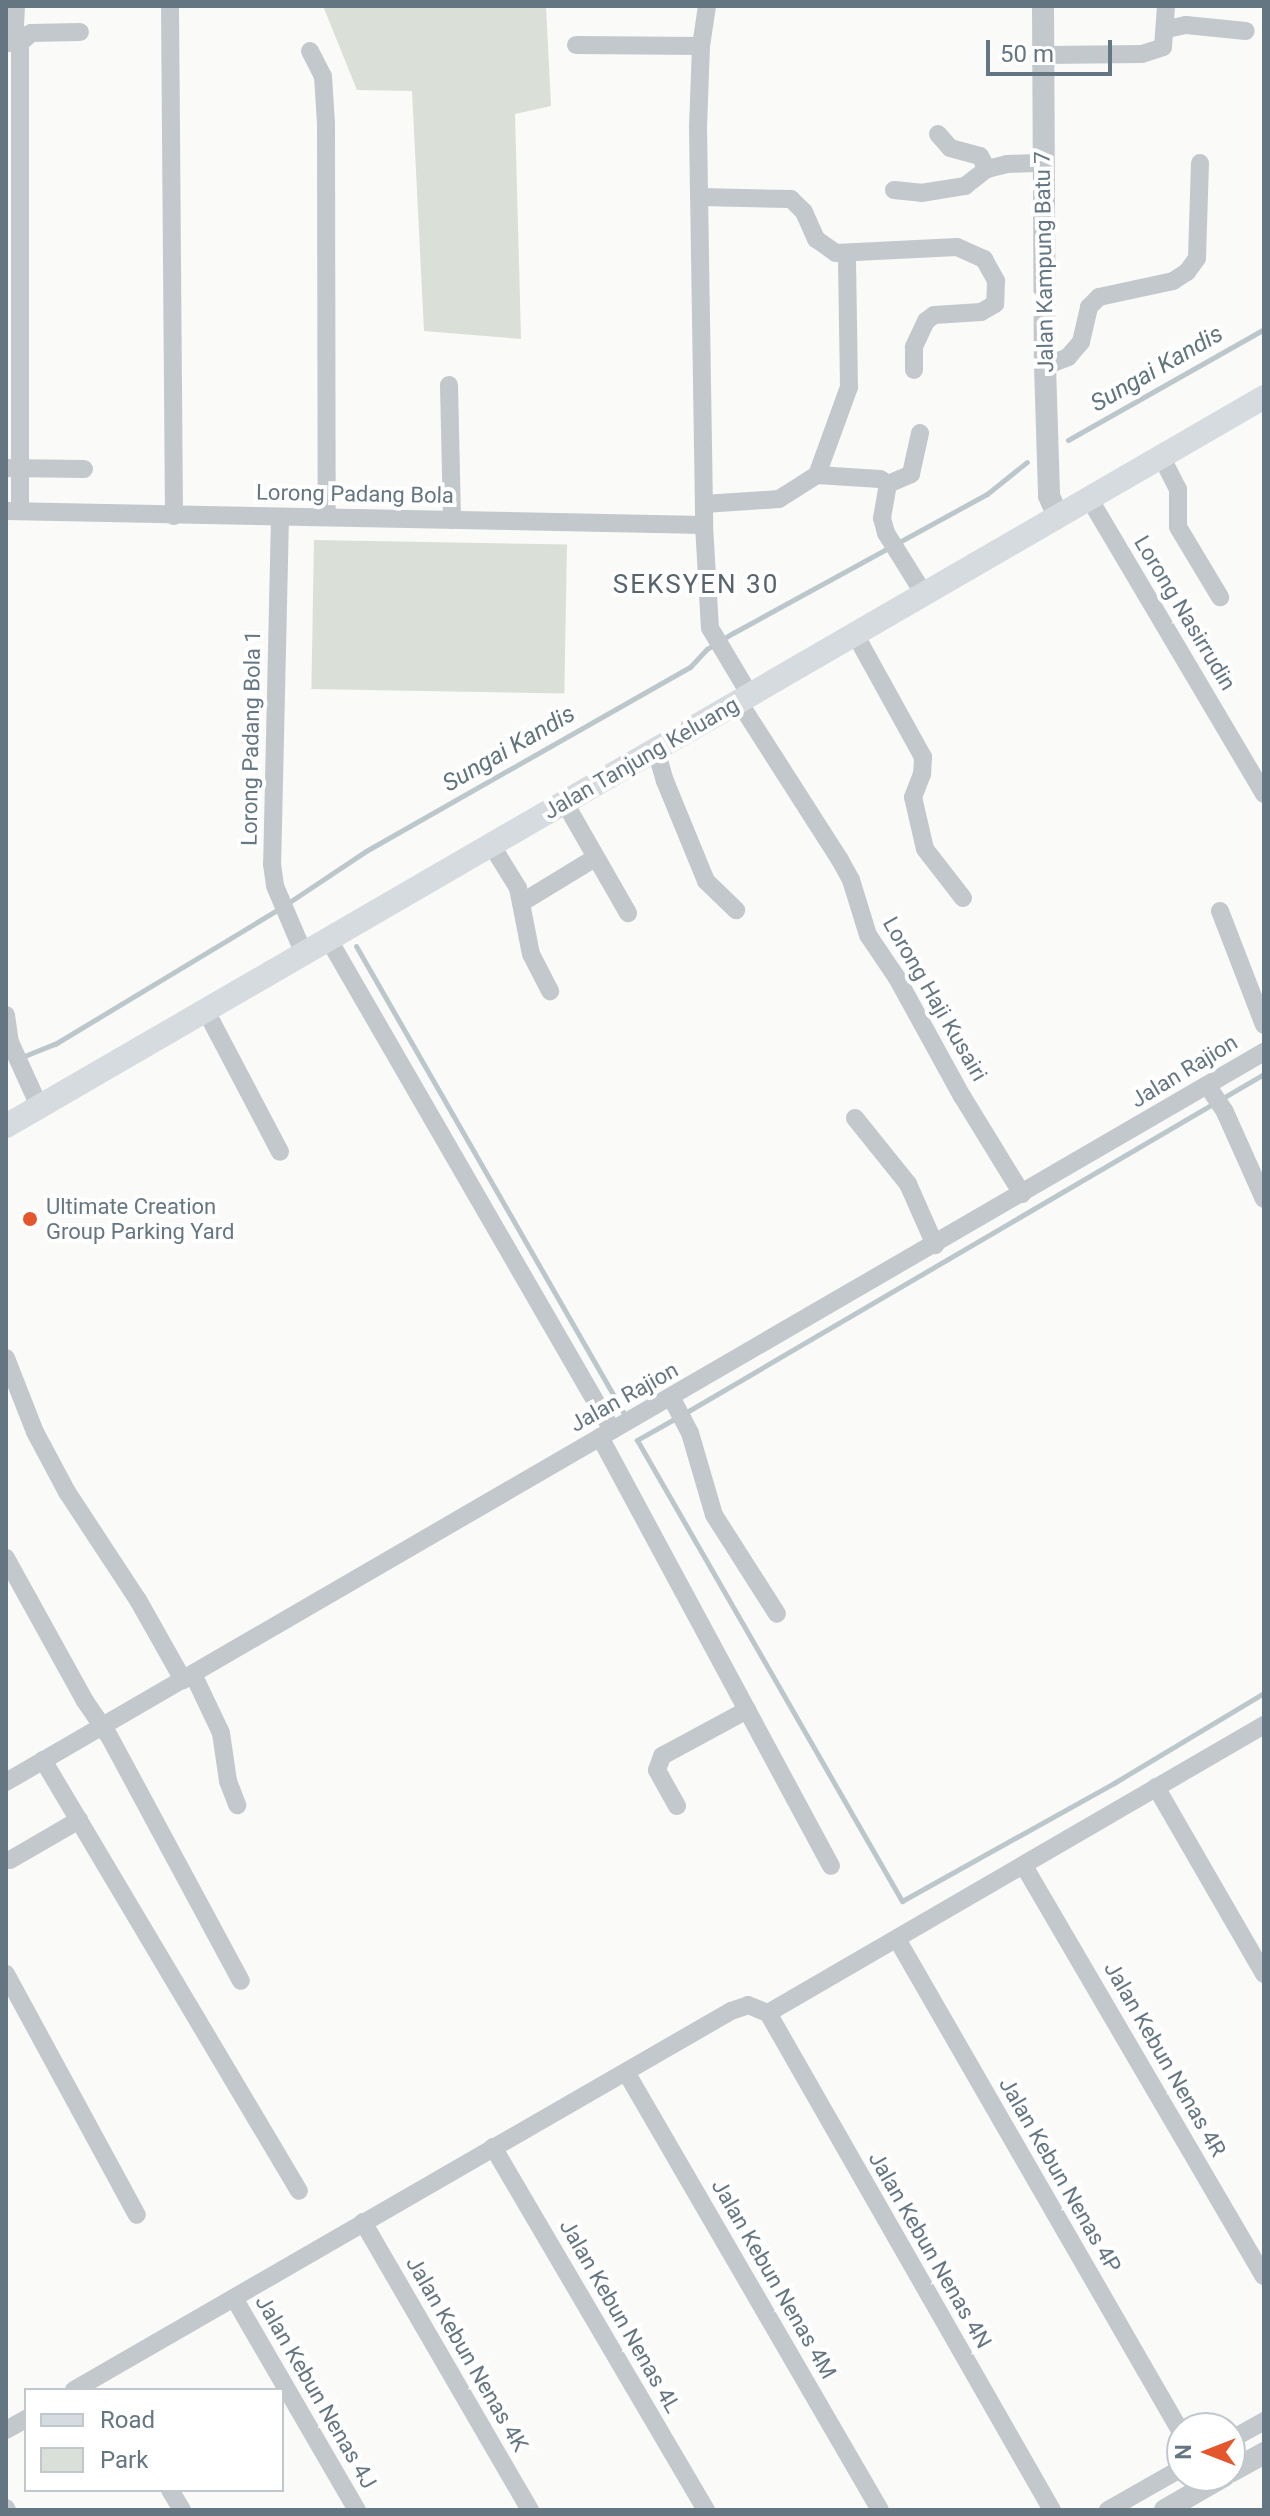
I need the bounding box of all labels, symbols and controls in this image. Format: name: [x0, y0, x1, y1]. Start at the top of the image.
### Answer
scale bar: [990, 24, 1116, 74]
text: 50 m: [1000, 40, 1054, 68]
street label: Jalan Kampung Batu 7: [1029, 151, 1059, 373]
water label: Sungai Kandis: [1086, 320, 1228, 418]
street label: Lorong Padang Bola: [256, 479, 454, 509]
street label: Lorong Nasirrudin: [1129, 531, 1241, 695]
district label: SEKSYEN 30: [613, 569, 779, 601]
street label: Lorong Padang Bola 1: [236, 630, 266, 846]
street label: Jalan Tanjung Keluang: [538, 691, 744, 825]
water label: Sungai Kandis: [438, 700, 580, 798]
street label: Lorong Haji Kusairi: [877, 912, 993, 1086]
street label: Jalan Rajion: [1126, 1029, 1242, 1113]
place label: Ultimate Creation Group Parking Yard: [46, 1193, 234, 1244]
marker: Ultimate Creation Group Parking Yard: [21, 1210, 39, 1228]
street label: Jalan Rajion: [565, 1356, 683, 1438]
street label: Jalan Kebun Nenas 4R: [1098, 1957, 1232, 2161]
street label: Jalan Kebun Nenas 4P: [993, 2073, 1127, 2277]
street label: Jalan Kebun Nenas 4N: [863, 2147, 997, 2353]
street label: Jalan Kebun Nenas 4M: [706, 2174, 842, 2384]
street label: Jalan Kebun Nenas 4L: [554, 2215, 686, 2417]
street label: Jalan Kebun Nenas 4K: [400, 2252, 534, 2456]
street label: Jalan Kebun Nenas 4J: [250, 2291, 382, 2493]
legend: [24, 2388, 284, 2492]
text: Road: [100, 2406, 155, 2434]
north arrow: [1166, 2412, 1246, 2492]
text: N: [1171, 2444, 1196, 2460]
text: Park: [100, 2446, 148, 2474]

